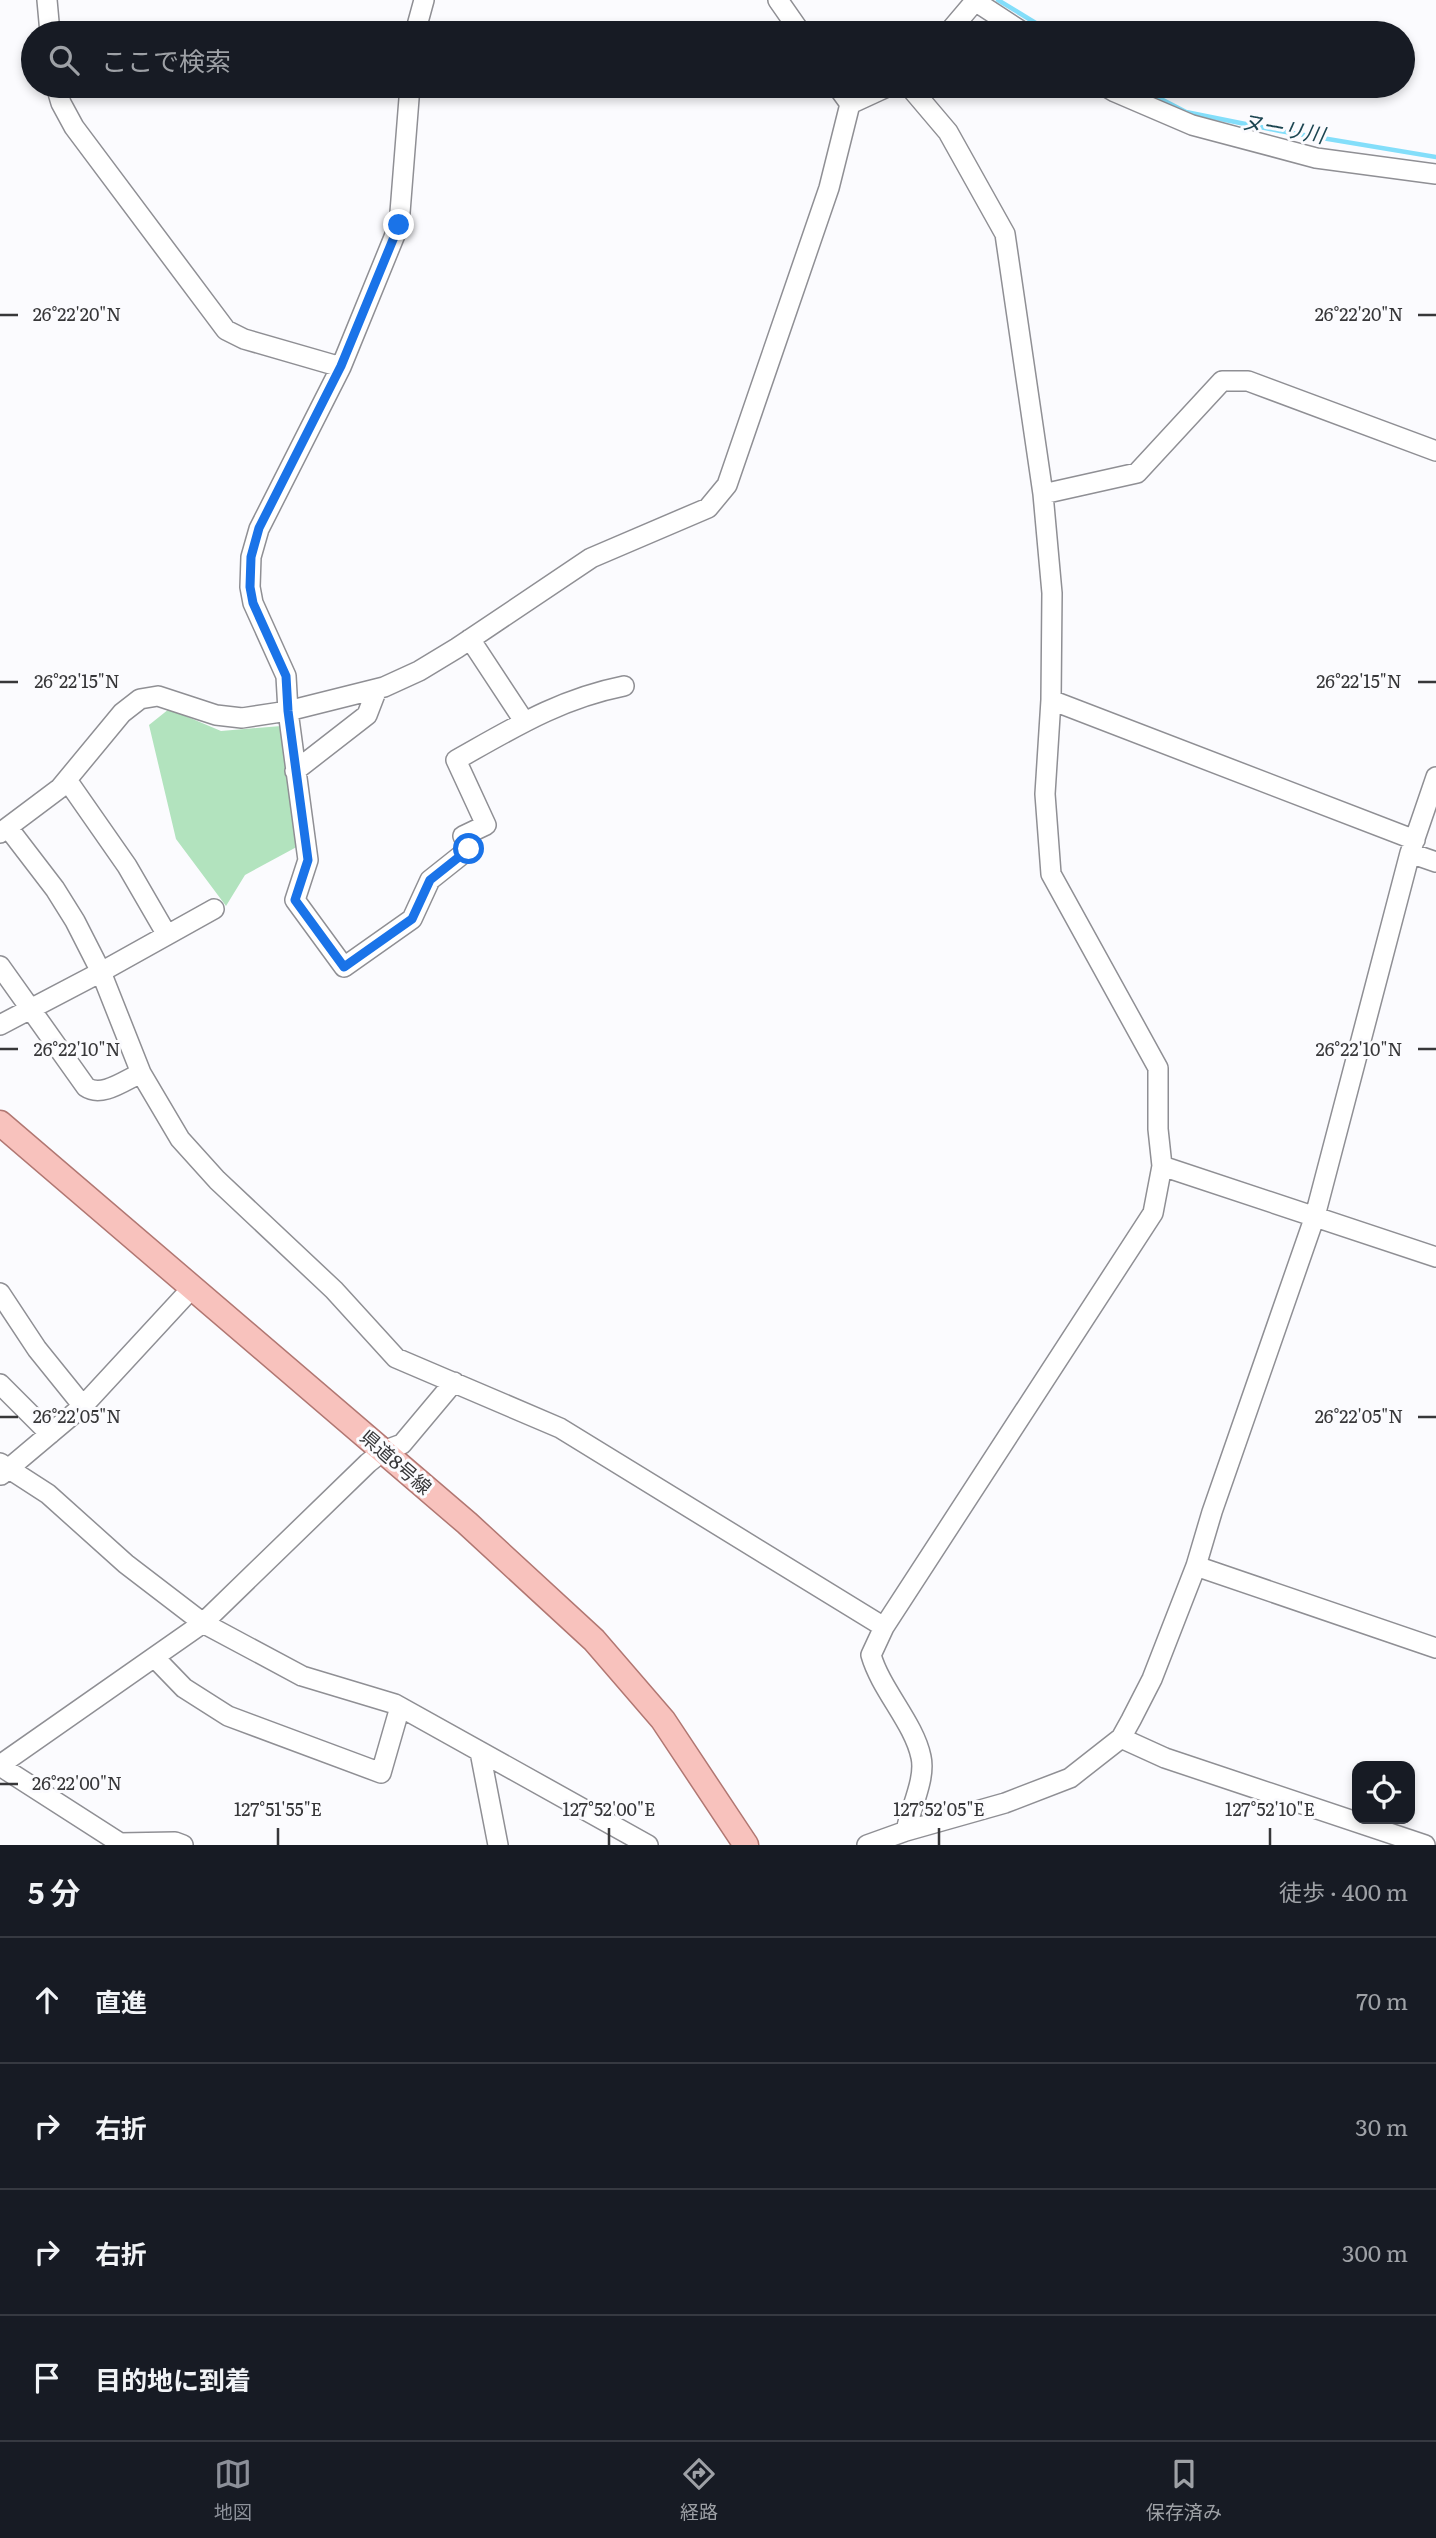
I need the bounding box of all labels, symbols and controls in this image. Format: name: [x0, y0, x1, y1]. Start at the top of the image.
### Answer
search box: [21, 21, 1415, 98]
text: ここで検索: [101, 40, 231, 79]
icon: search: [45, 41, 83, 79]
water label: ヌーリ川: [1239, 104, 1329, 149]
route end: [383, 209, 414, 240]
text: 26°22'20"N: [33, 300, 121, 327]
text: 26°22'20"N: [1315, 300, 1403, 327]
text: 26°22'15"N: [34, 667, 120, 694]
text: 26°22'15"N: [1316, 667, 1402, 694]
route start: [453, 833, 484, 864]
text: 26°22'10"N: [34, 1035, 120, 1062]
text: 26°22'10"N: [1316, 1035, 1402, 1062]
text: 26°22'05"N: [33, 1402, 121, 1429]
text: 26°22'05"N: [1315, 1402, 1403, 1429]
street label: 県道8号線: [355, 1422, 438, 1500]
map controls: [1352, 1761, 1415, 1824]
button: locate: [1352, 1761, 1415, 1824]
text: 26°22'00"N: [32, 1769, 122, 1796]
text: 127°51'55"E: [234, 1795, 322, 1822]
text: 127°52'00"E: [563, 1795, 655, 1822]
text: 127°52'05"E: [893, 1795, 985, 1822]
text: 127°52'10"E: [1225, 1795, 1315, 1822]
text: 5 分: [28, 1869, 80, 1913]
text: 徒歩 · 400 m: [1279, 1874, 1408, 1908]
icon: ahead: [28, 1981, 66, 2019]
text: 直進: [95, 1981, 147, 2020]
text: 70 m: [1356, 1983, 1408, 2017]
icon: right: [28, 2107, 66, 2145]
text: 右折: [95, 2107, 147, 2146]
text: 30 m: [1355, 2109, 1408, 2143]
icon: right: [28, 2233, 66, 2271]
text: 右折: [95, 2233, 147, 2272]
text: 300 m: [1342, 2235, 1408, 2269]
icon: arrive: [28, 2359, 66, 2397]
text: 目的地に到着: [95, 2359, 251, 2398]
tab: 地図: [214, 2455, 252, 2525]
tab: 経路: [680, 2455, 718, 2525]
tab: 保存済み: [1146, 2455, 1222, 2525]

